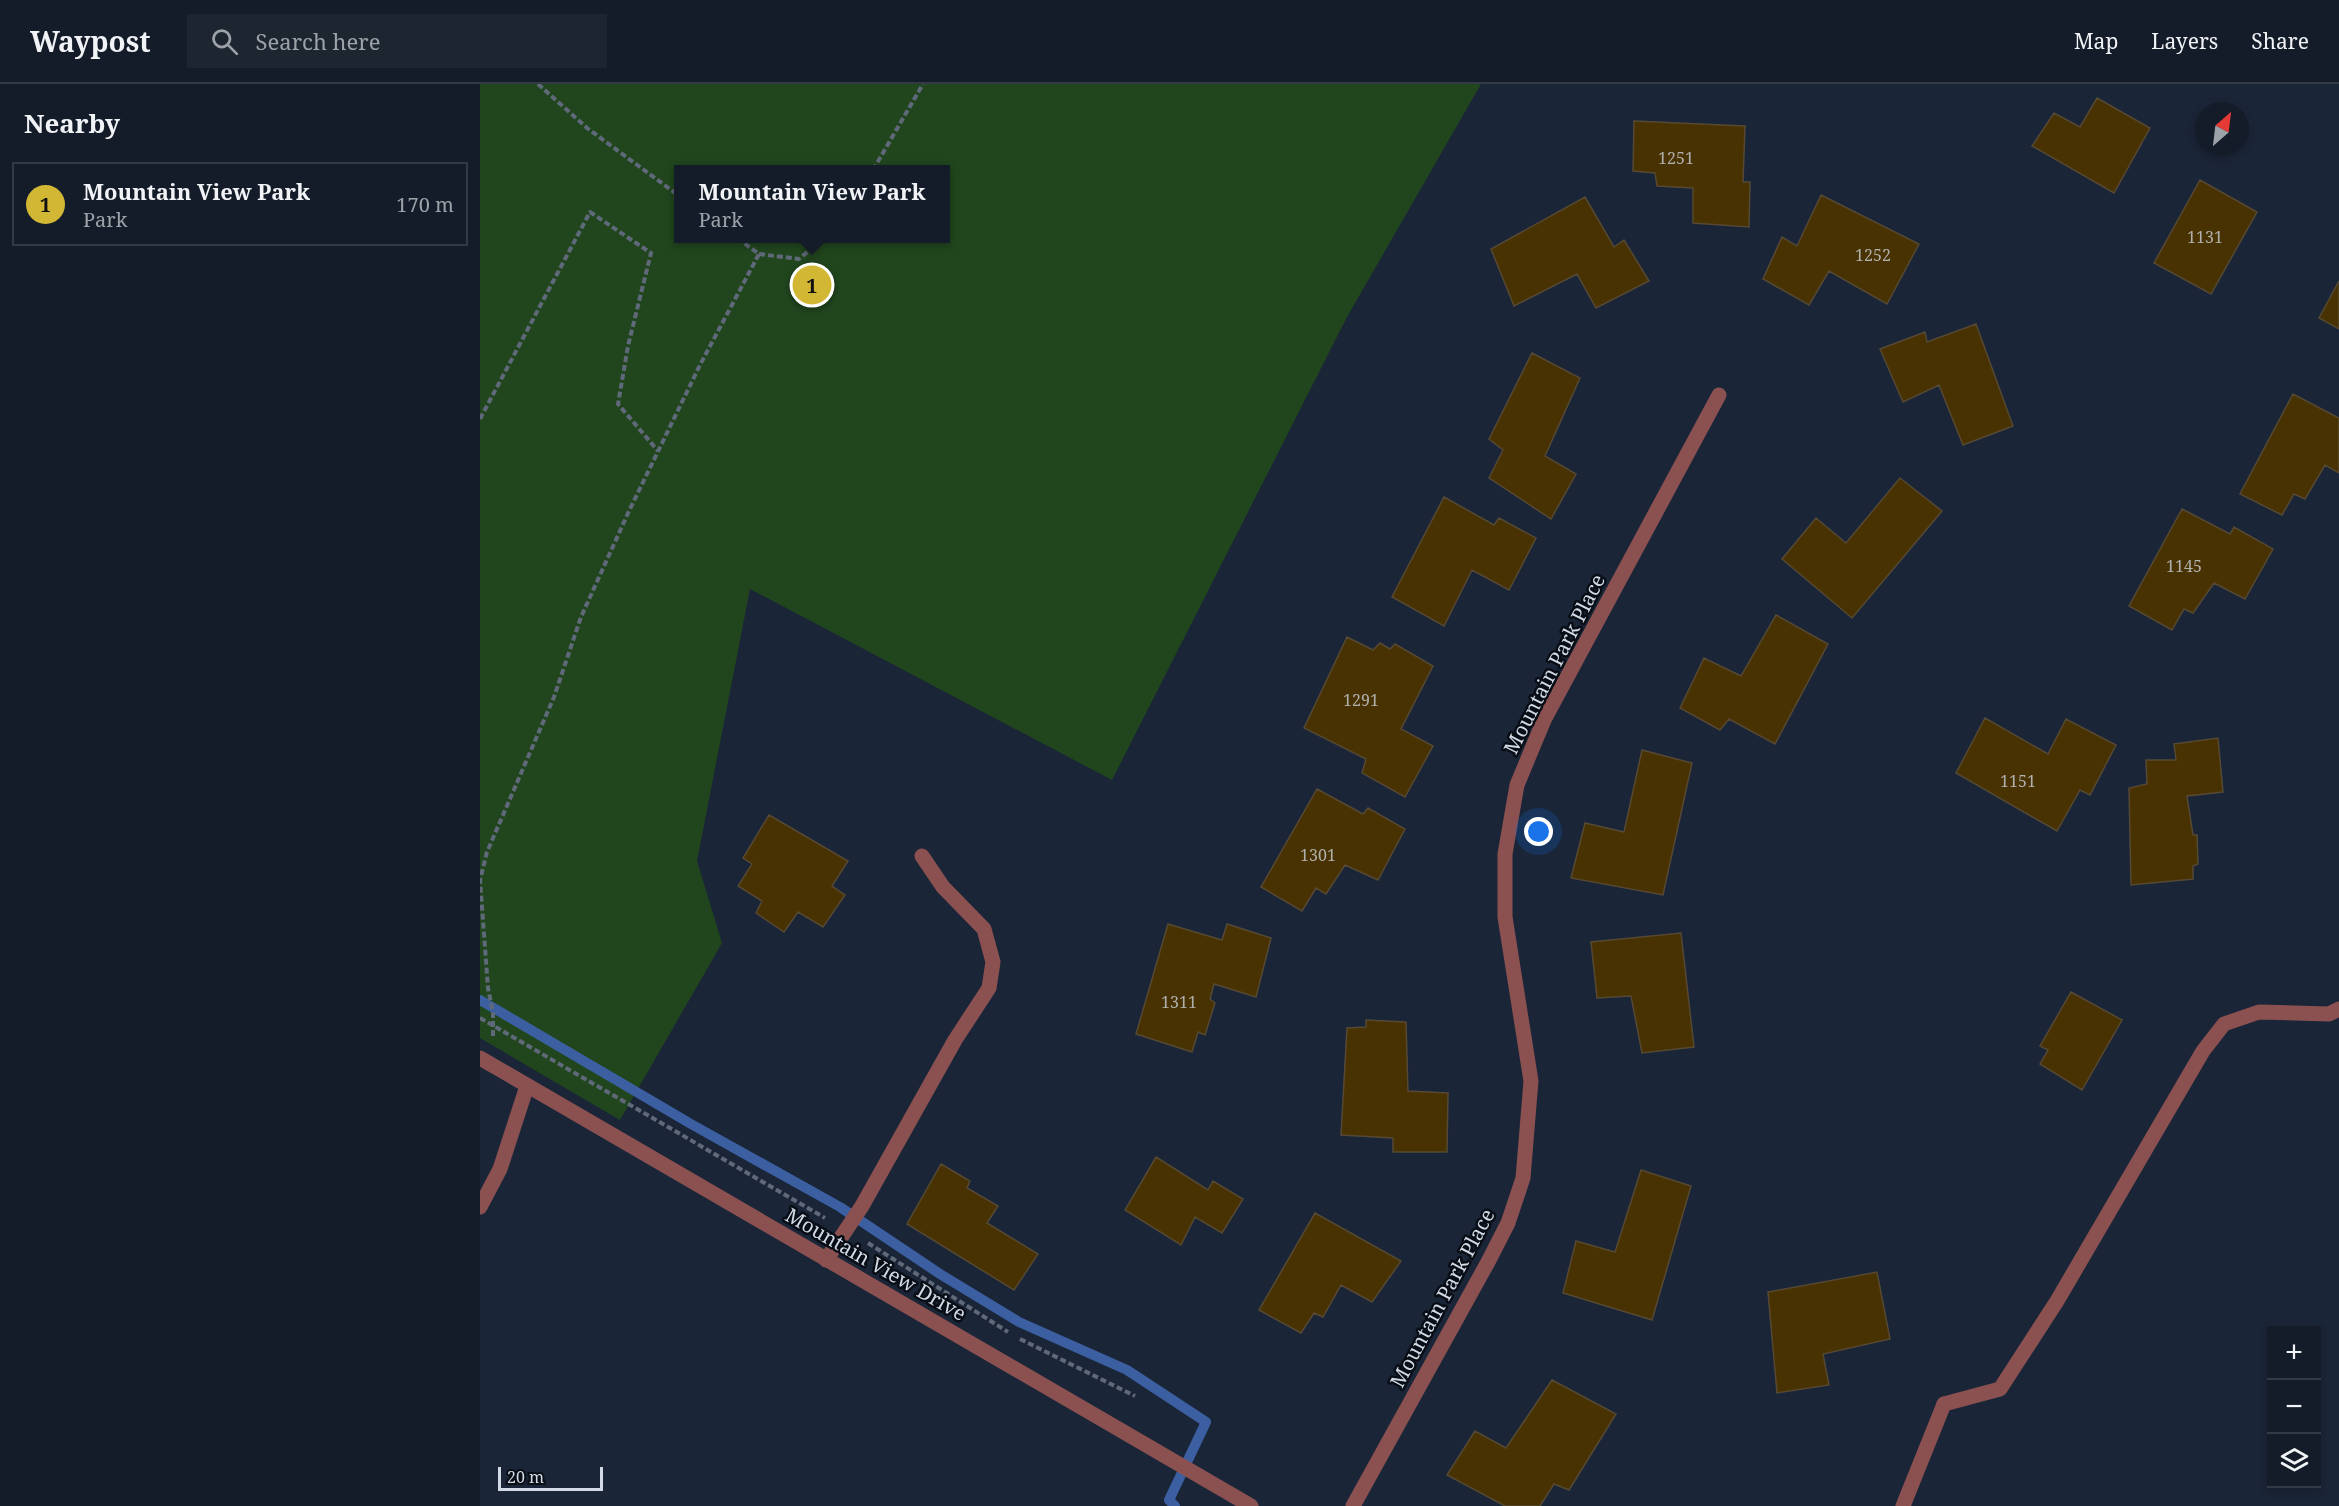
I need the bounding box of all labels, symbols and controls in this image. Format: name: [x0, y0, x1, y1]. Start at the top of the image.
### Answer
search box: [187, 14, 607, 68]
text: Waypost: [30, 22, 151, 60]
icon: search: [208, 25, 241, 58]
text: Search here: [256, 26, 380, 56]
text: Map: [2074, 27, 2118, 55]
text: Layers: [2151, 27, 2218, 55]
text: Share: [2251, 27, 2309, 55]
north arrow: [2195, 102, 2249, 156]
text: Nearby: [24, 105, 120, 141]
house number: 1251: [1658, 147, 1694, 169]
popup: [674, 165, 950, 243]
text: Mountain View Park: [83, 176, 310, 206]
text: Mountain View Park: [698, 176, 926, 206]
text: 1: [40, 191, 51, 218]
text: 170 m: [396, 191, 454, 218]
text: Park: [83, 206, 127, 233]
text: Park: [698, 206, 743, 233]
house number: 1131: [2187, 226, 2223, 248]
house number: 1252: [1855, 244, 1891, 266]
pin: 1: [792, 262, 832, 308]
house number: 1145: [2166, 555, 2202, 577]
street label: Mountain Park Place: [1497, 569, 1611, 759]
house number: 1291: [1343, 689, 1379, 711]
house number: 1151: [2000, 770, 2036, 792]
your location: [1524, 817, 1553, 846]
house number: 1301: [1300, 844, 1336, 866]
house number: 1311: [1161, 991, 1197, 1013]
street label: Mountain View Drive: [781, 1201, 971, 1327]
street label: Mountain Park Place: [1383, 1204, 1501, 1392]
map controls: [2267, 1326, 2321, 1488]
button: +: [2267, 1326, 2321, 1380]
button: −: [2267, 1380, 2321, 1434]
button: layers: [2267, 1434, 2321, 1488]
scale bar: [498, 1464, 603, 1492]
text: 20 m: [507, 1466, 544, 1488]

